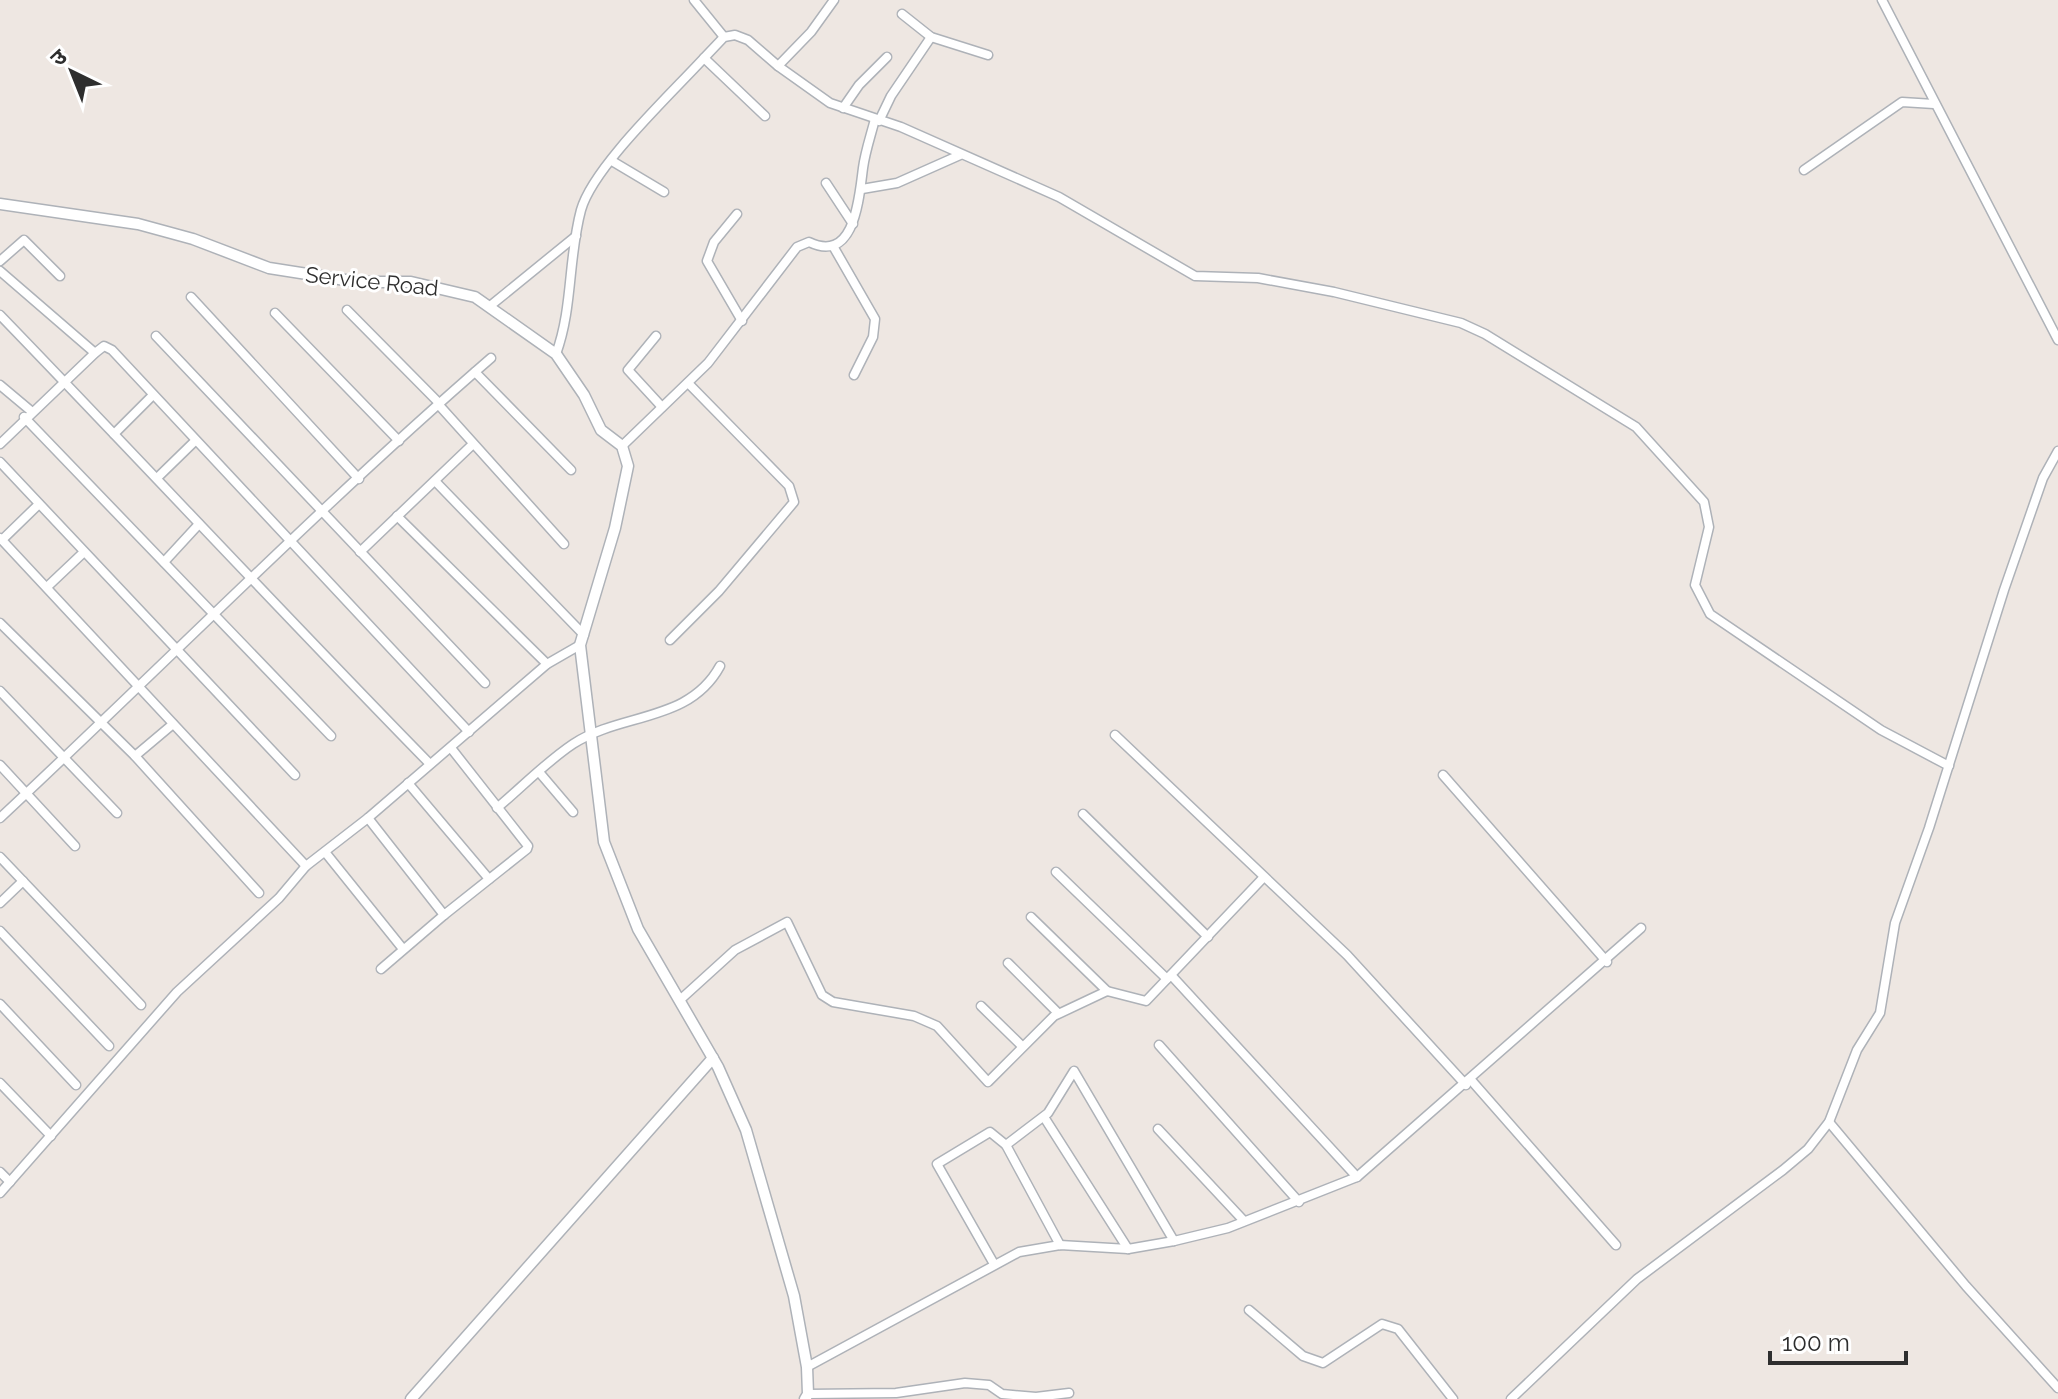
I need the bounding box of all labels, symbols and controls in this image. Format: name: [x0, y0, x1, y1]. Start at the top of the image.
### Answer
north arrow: [32, 32, 112, 112]
text: उ: [45, 43, 73, 71]
street label: Service Road: [304, 261, 440, 301]
scale bar: [1770, 1315, 1906, 1365]
text: 100 m: [1782, 1328, 1850, 1357]

